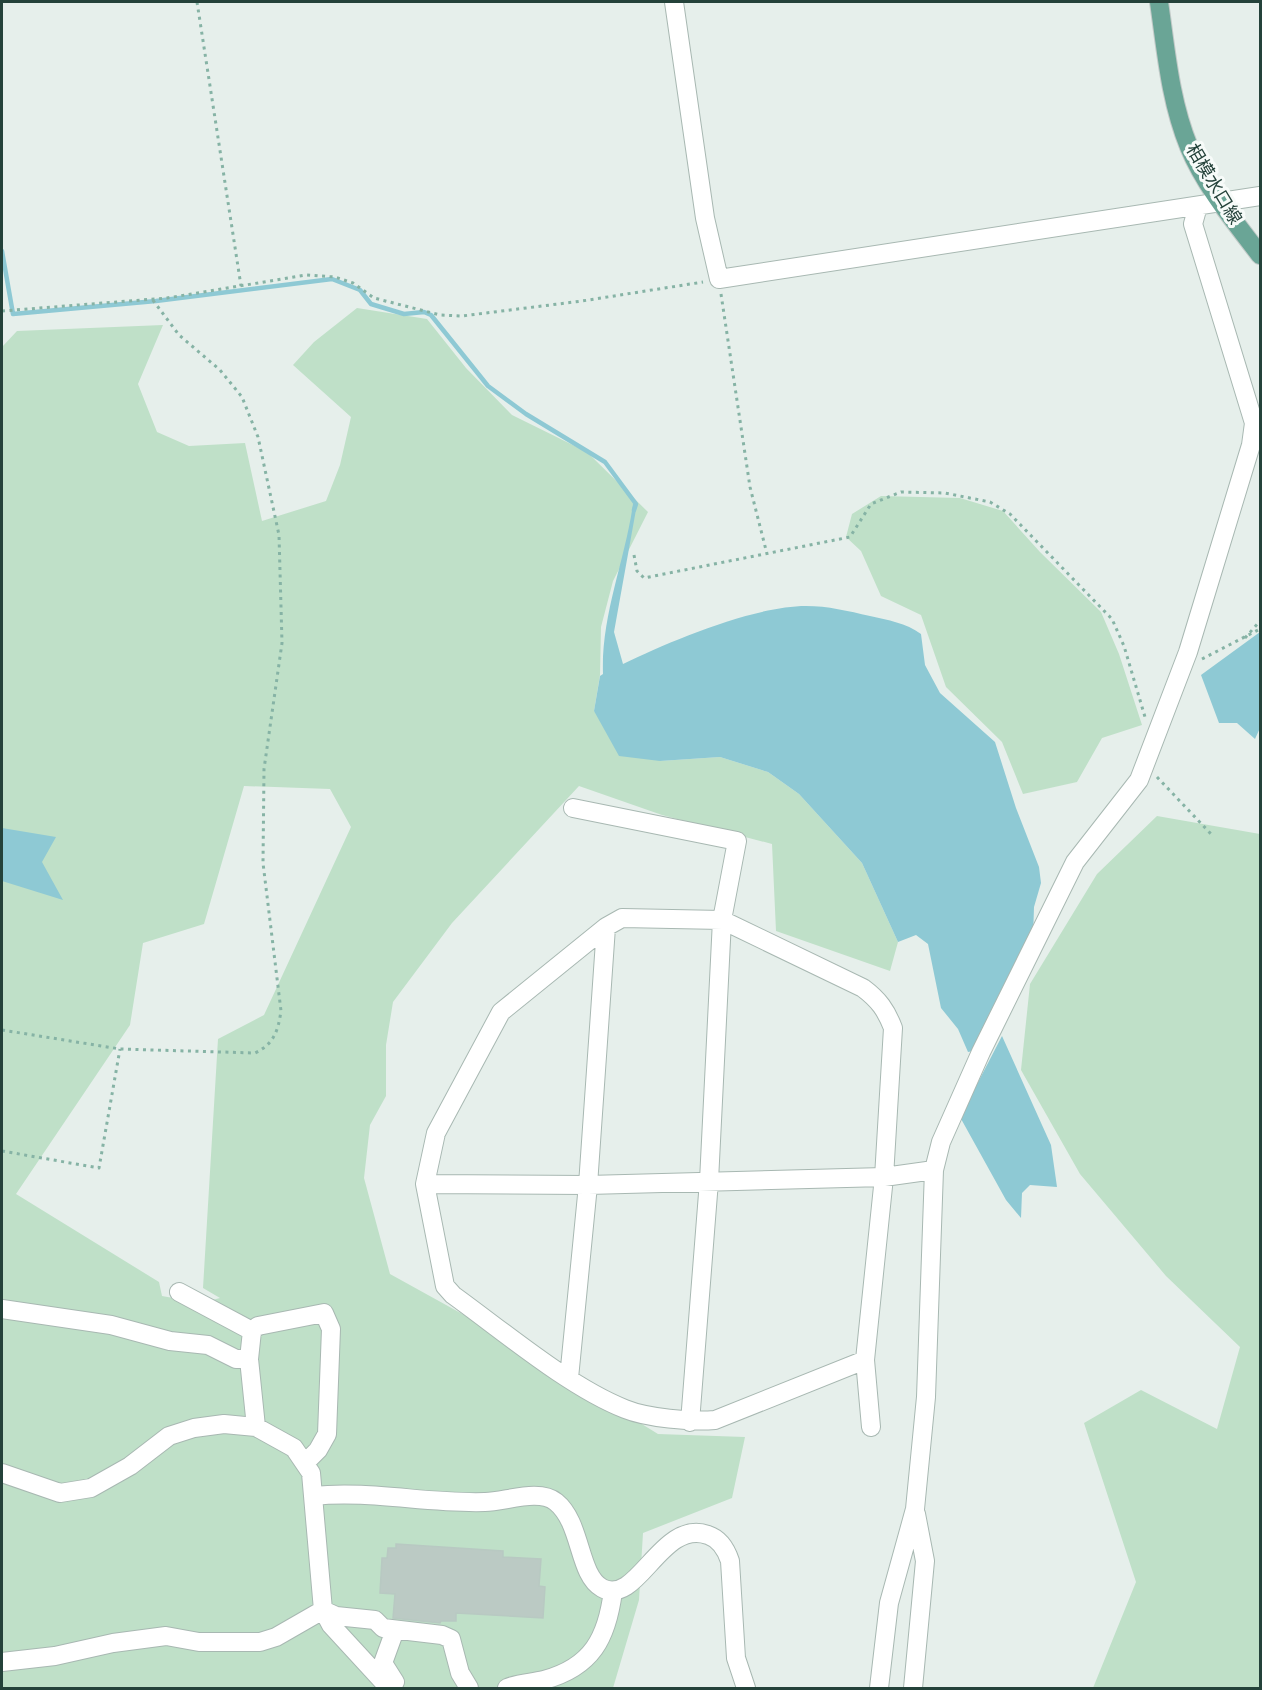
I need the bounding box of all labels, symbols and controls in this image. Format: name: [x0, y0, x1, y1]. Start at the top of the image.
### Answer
street label: 相模水口線: [1181, 140, 1247, 228]

